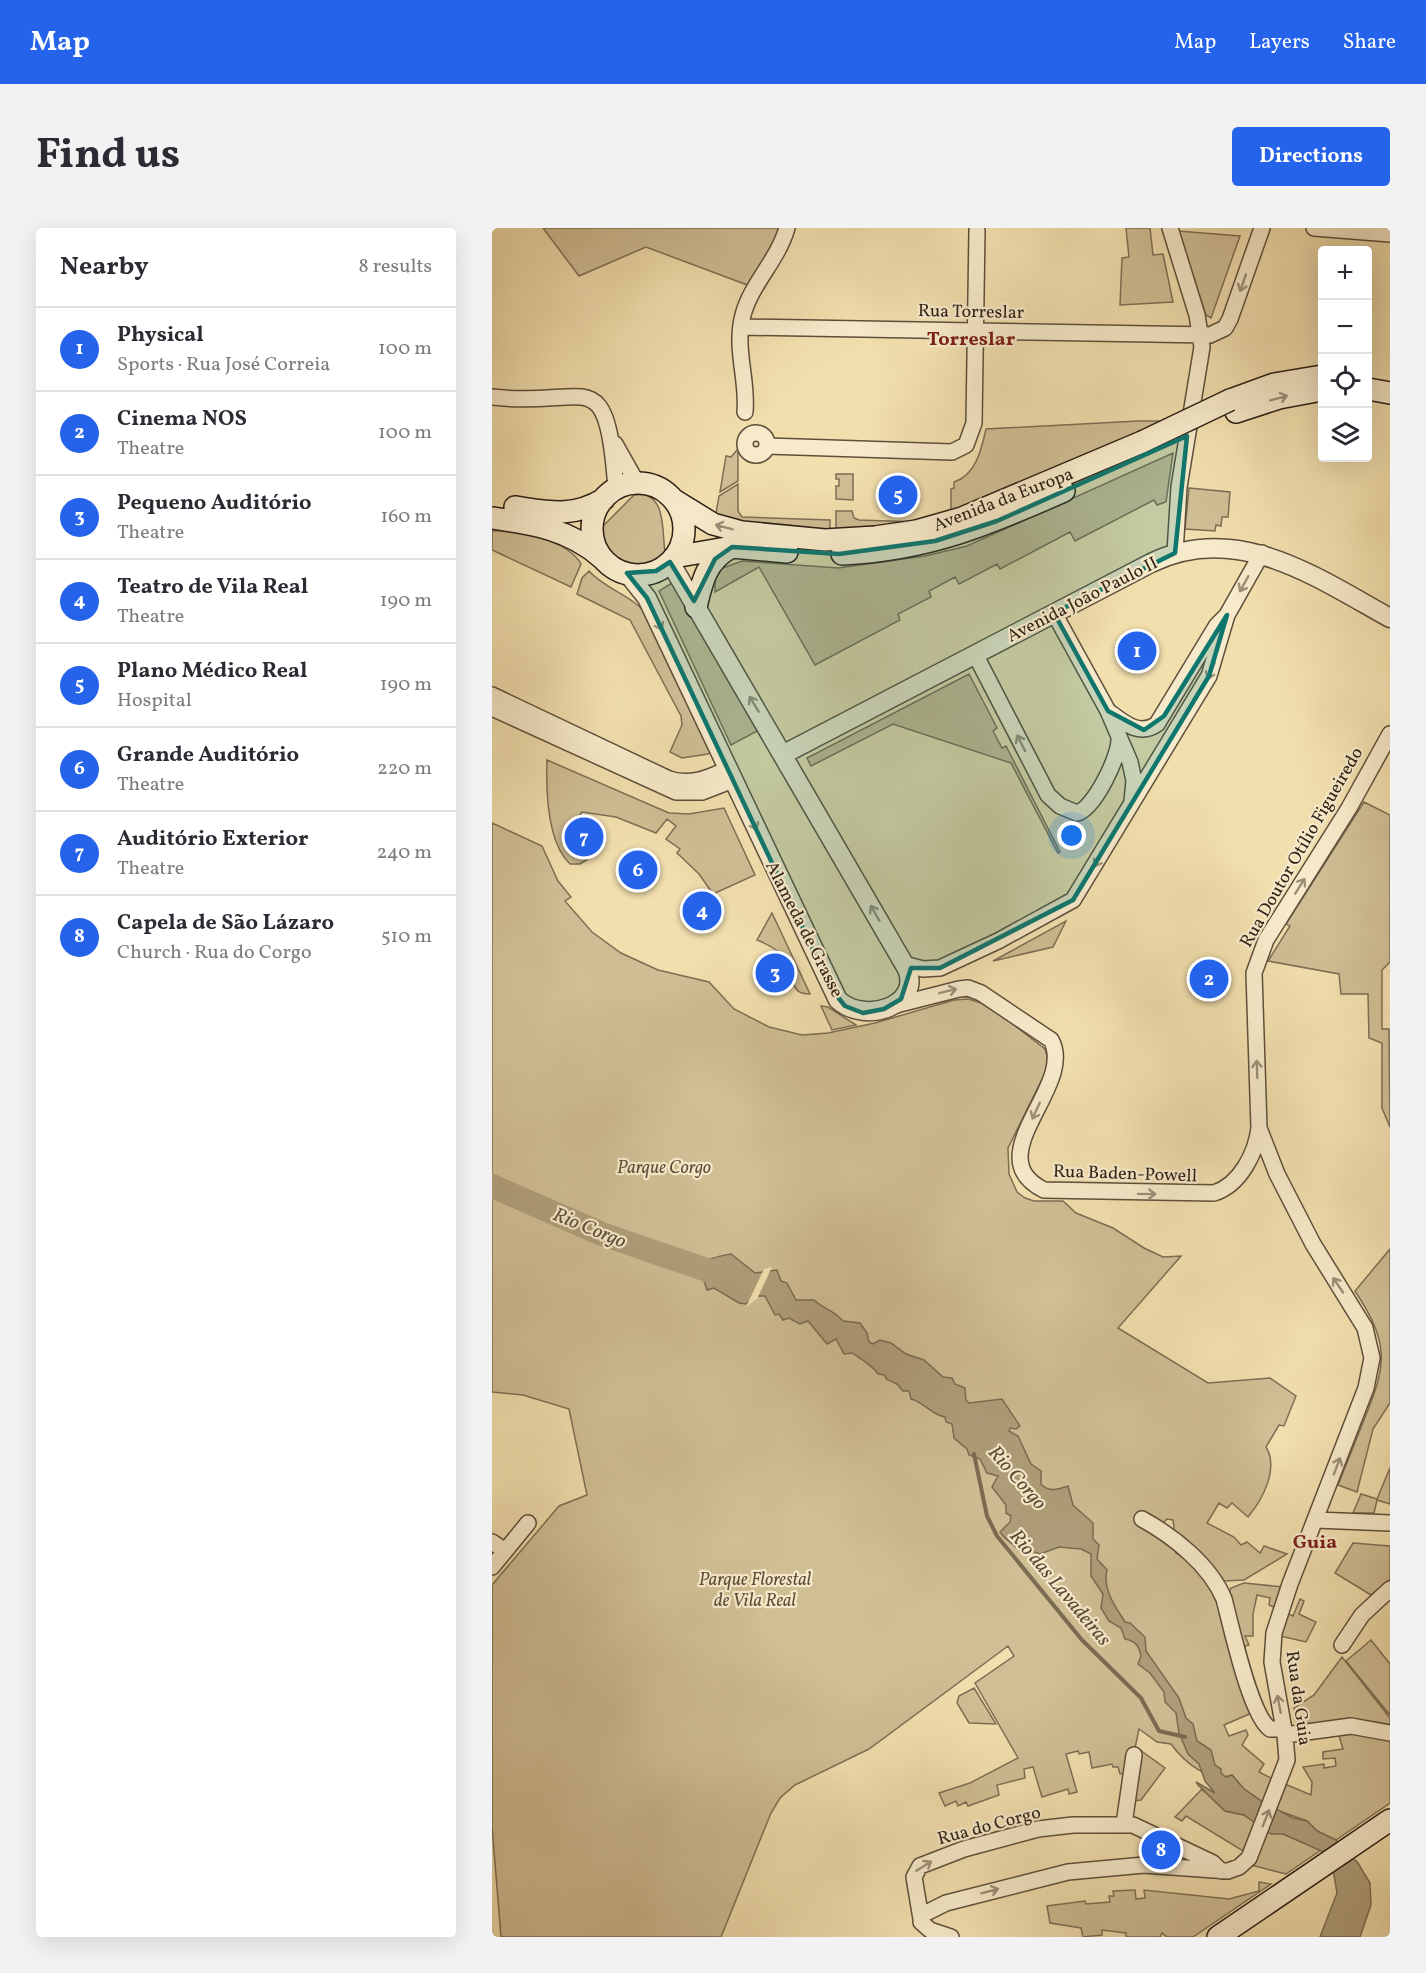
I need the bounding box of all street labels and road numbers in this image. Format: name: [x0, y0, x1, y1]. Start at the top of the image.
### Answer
street label: Rua Torreslar: [917, 299, 1025, 326]
street label: Avenida da Europa: [930, 462, 1077, 539]
street label: Avenida João Paulo II: [1003, 551, 1163, 649]
street label: Rua Doutor Otílio Figueiredo: [1235, 743, 1370, 953]
street label: Alameda de Grasse: [758, 857, 849, 1002]
street label: Rua Baden-Powell: [1052, 1159, 1197, 1190]
street label: Rua da Guia: [1278, 1649, 1317, 1747]
street label: Rua do Corgo: [935, 1801, 1044, 1852]

